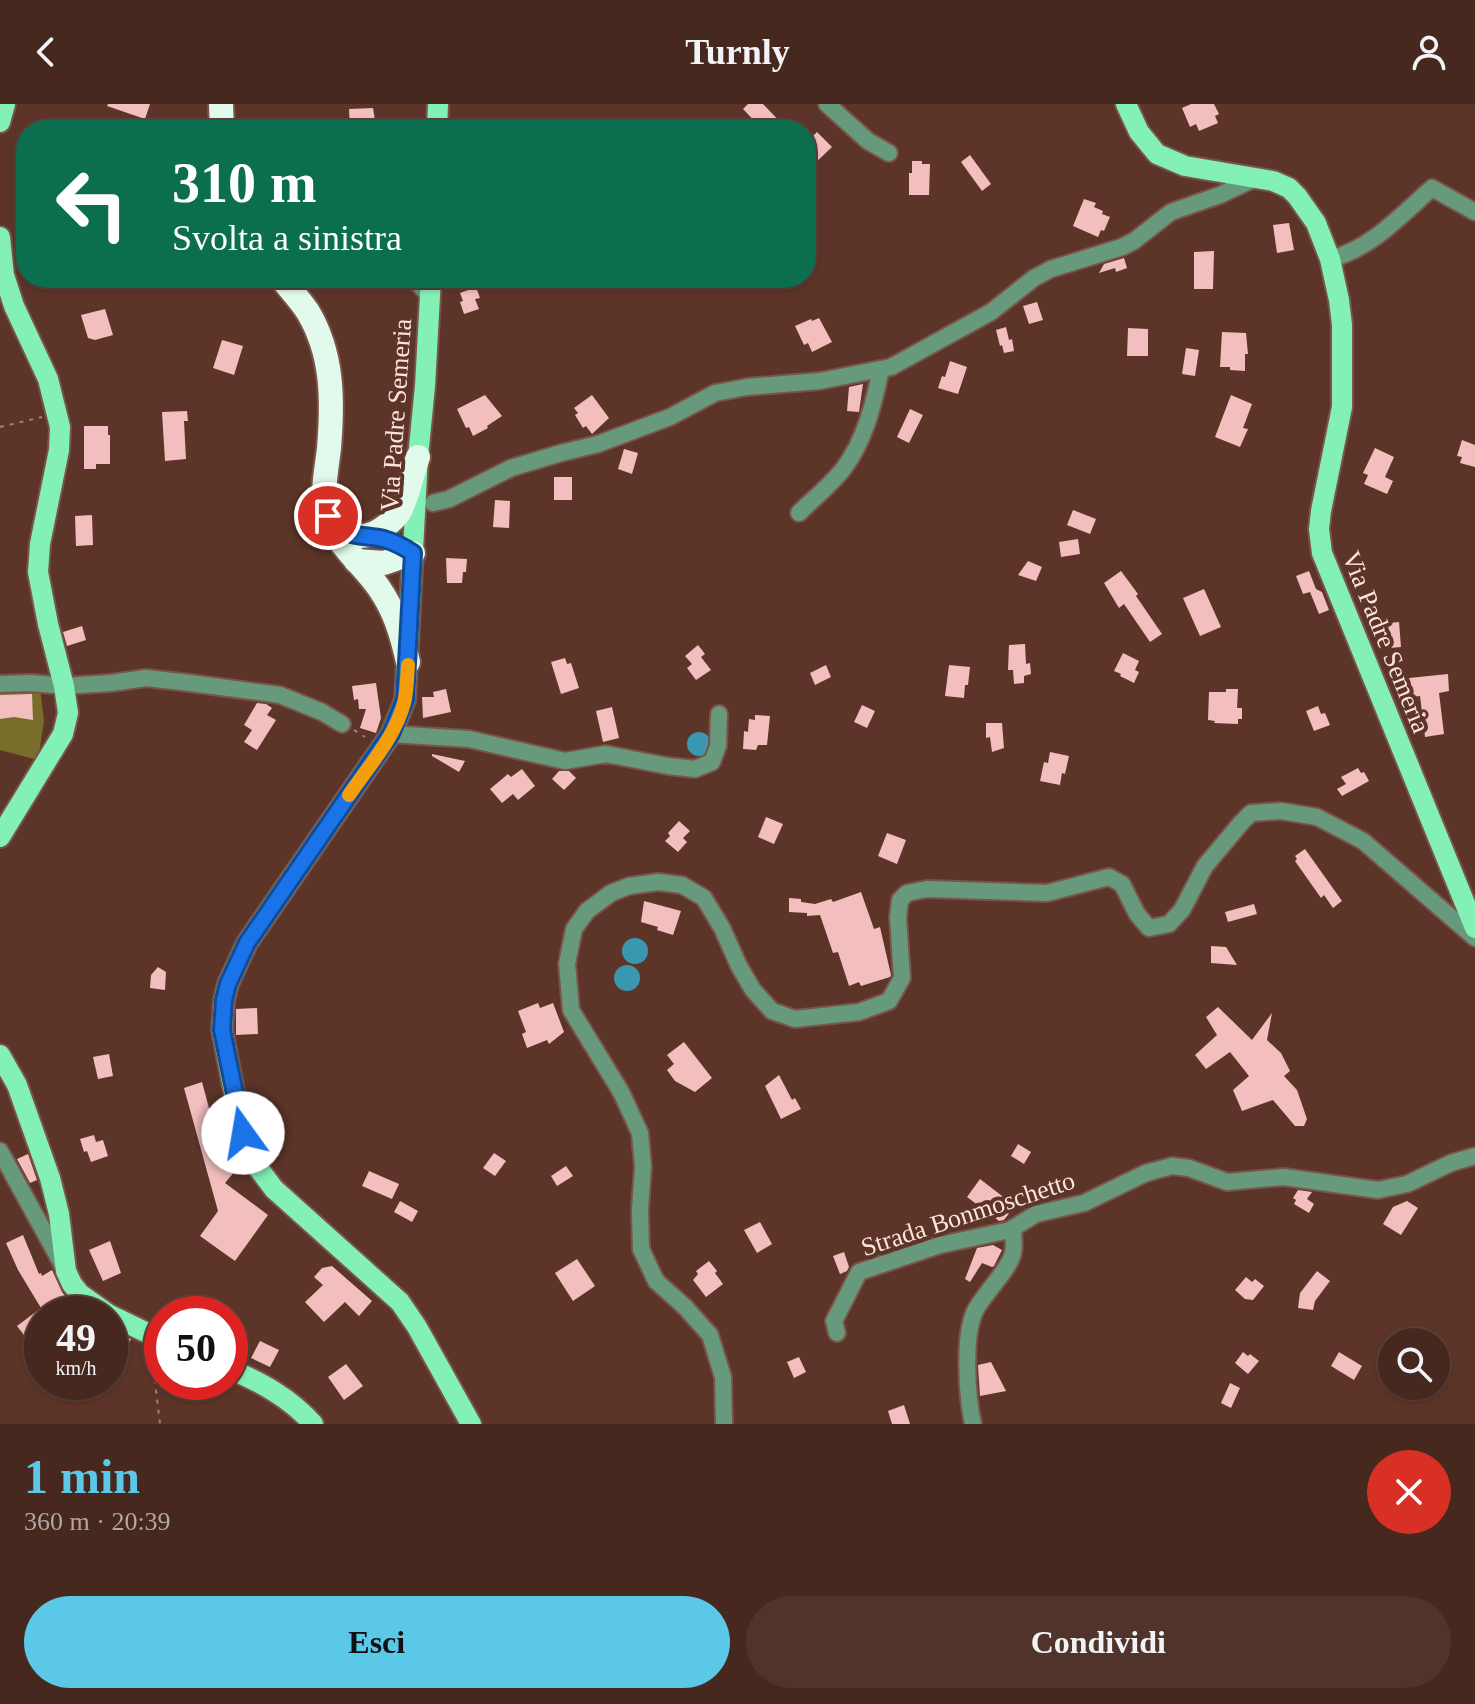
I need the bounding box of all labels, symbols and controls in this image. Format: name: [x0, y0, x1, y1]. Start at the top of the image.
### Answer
icon: back: [24, 30, 68, 74]
icon: person: [1407, 30, 1451, 74]
text: Turnly: [685, 32, 790, 72]
icon: left: [40, 152, 144, 256]
text: 310 m: [172, 152, 317, 214]
text: Svolta a sinistra: [172, 218, 402, 258]
street label: Via Padre Semeria: [375, 317, 417, 512]
pin: [294, 482, 362, 550]
icon: arrive: [306, 494, 350, 538]
street label: Via Padre Semeria: [1336, 547, 1436, 737]
position arrow: [201, 1091, 285, 1175]
street label: Strada Bonmoschetto: [857, 1166, 1079, 1262]
speed limit sign: 50: [144, 1296, 248, 1400]
text: 49: [56, 1315, 96, 1360]
map controls: [1378, 1328, 1450, 1400]
button: search: [1378, 1328, 1450, 1400]
text: km/h: [55, 1357, 97, 1379]
text: 1 min: [24, 1450, 140, 1503]
button: close: [1367, 1450, 1451, 1534]
text: 360 m · 20:39: [24, 1507, 171, 1536]
button: Esci: [24, 1596, 730, 1688]
button: Condividi: [746, 1596, 1451, 1688]

